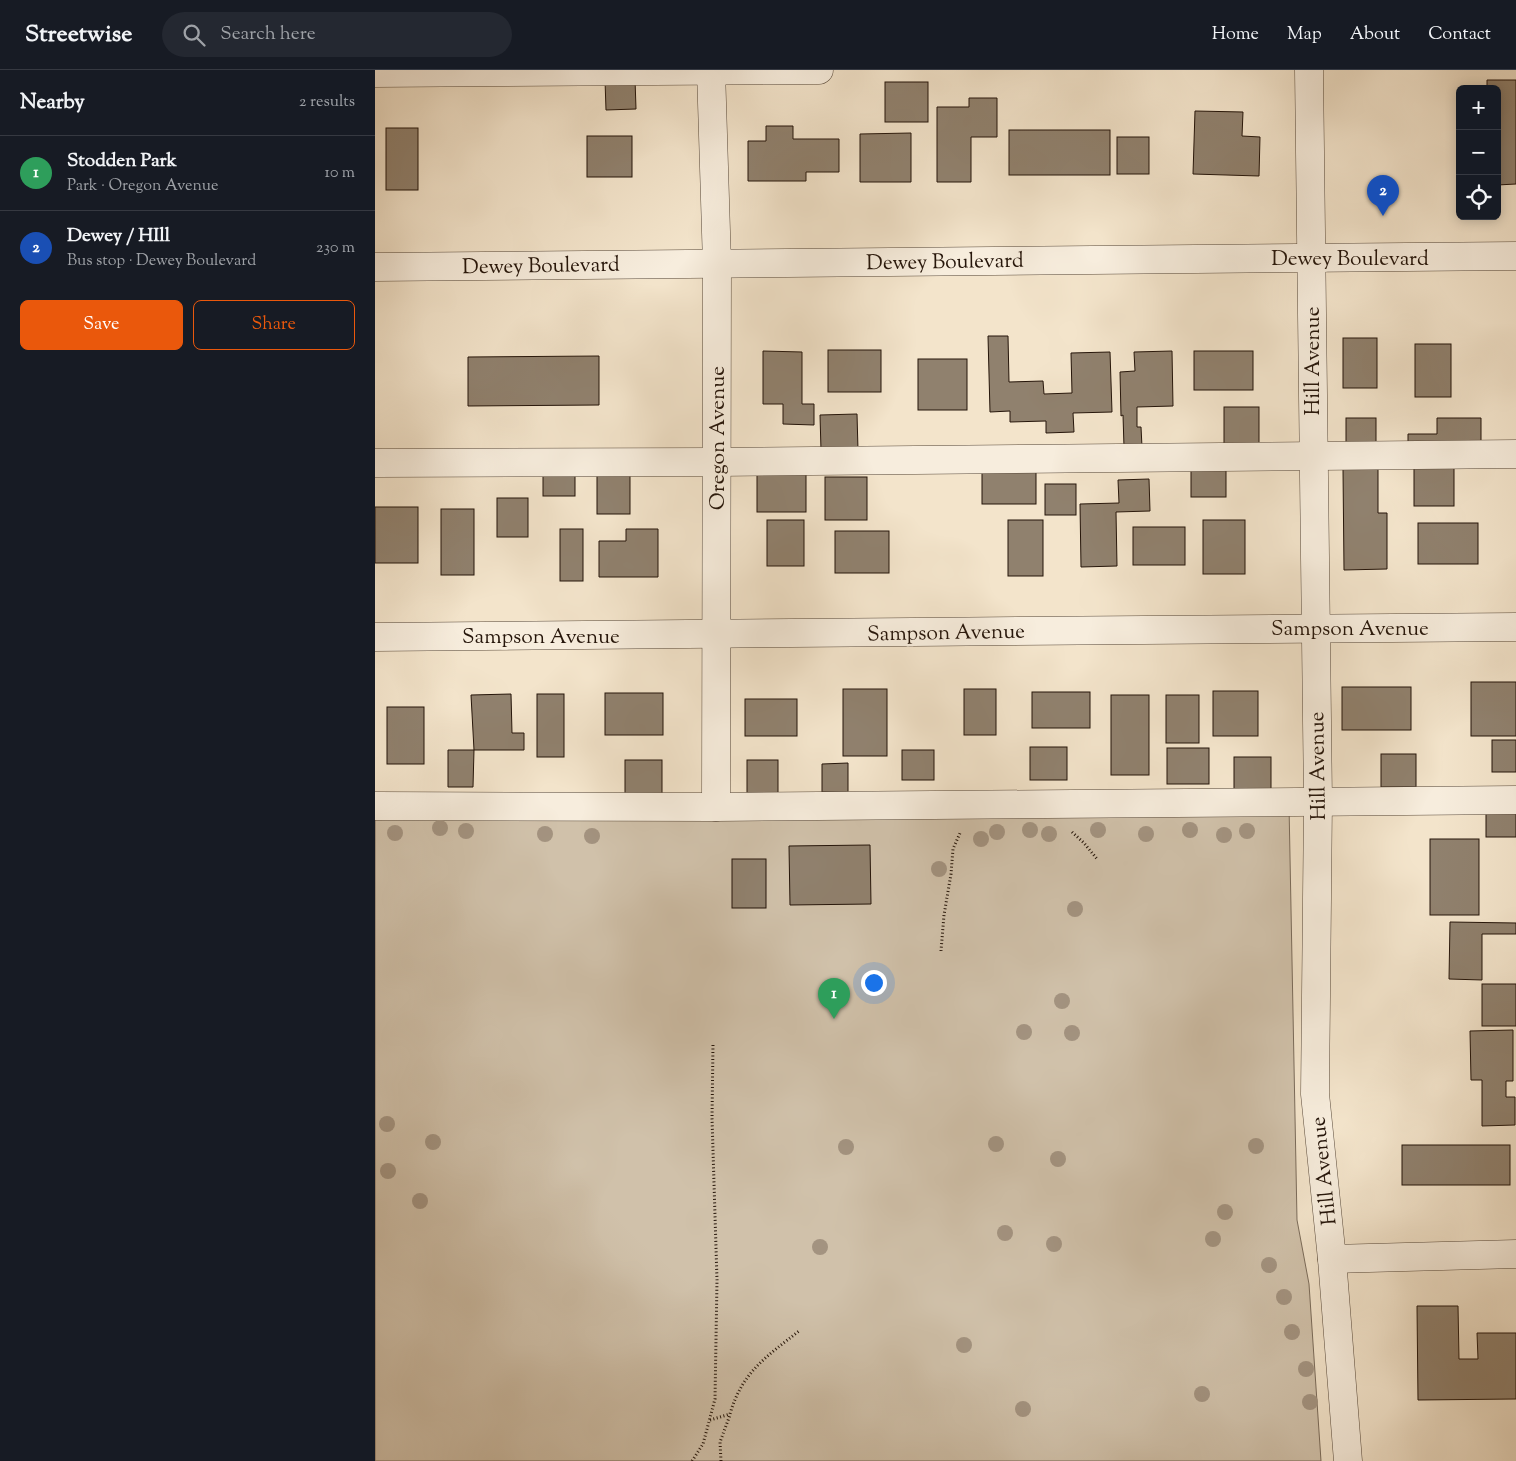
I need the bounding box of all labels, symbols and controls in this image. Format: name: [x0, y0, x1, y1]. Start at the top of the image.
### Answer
search box: [162, 12, 512, 57]
text: Streetwise: [25, 18, 132, 52]
icon: search: [180, 21, 208, 49]
text: Search here: [220, 21, 316, 48]
text: Home: [1212, 22, 1259, 48]
text: Map: [1287, 22, 1322, 48]
text: About: [1350, 22, 1400, 48]
text: Contact: [1428, 22, 1491, 48]
map controls: [1456, 85, 1501, 220]
button: +: [1456, 85, 1501, 130]
text: Nearby: [20, 88, 85, 118]
text: 2 results: [299, 91, 355, 114]
button: −: [1456, 130, 1501, 175]
text: Stodden Park: [67, 148, 177, 175]
text: 1: [33, 162, 39, 185]
text: 10 m: [325, 162, 355, 185]
text: Park · Oregon Avenue: [67, 175, 218, 198]
pin: 2: [1367, 175, 1399, 216]
button: locate: [1456, 175, 1501, 220]
text: Dewey / HIll: [67, 223, 170, 250]
text: 2: [32, 237, 40, 260]
text: 230 m: [316, 237, 355, 260]
street label: Dewey Boulevard: [1271, 245, 1429, 275]
street label: Dewey Boulevard: [866, 247, 1024, 279]
text: Bus stop · Dewey Boulevard: [67, 250, 256, 273]
street label: Dewey Boulevard: [462, 251, 620, 283]
button: Save: [20, 300, 183, 350]
button: Share: [193, 300, 355, 350]
street label: Hill Avenue: [1299, 307, 1329, 415]
street label: Oregon Avenue: [704, 366, 734, 510]
street label: Sampson Avenue: [1271, 615, 1429, 645]
street label: Sampson Avenue: [867, 618, 1025, 650]
street label: Sampson Avenue: [462, 623, 620, 653]
street label: Hill Avenue: [1303, 711, 1335, 821]
your location: [861, 970, 887, 996]
pin: 1: [818, 978, 850, 1019]
street label: Hill Avenue: [1304, 1115, 1346, 1227]

